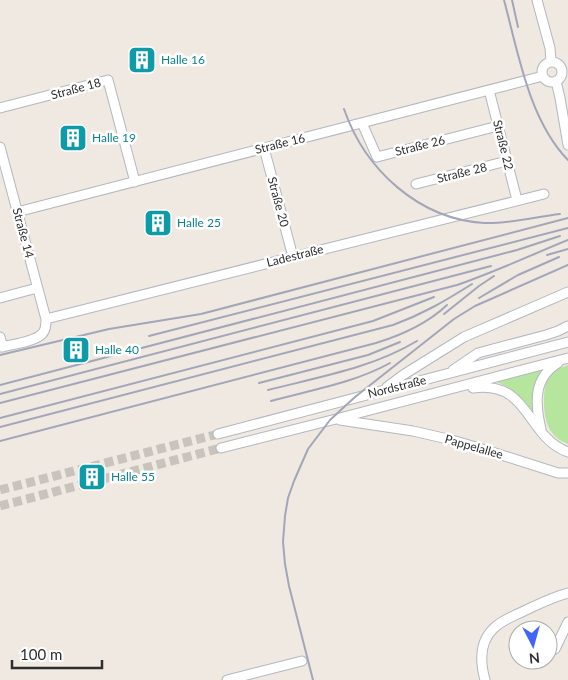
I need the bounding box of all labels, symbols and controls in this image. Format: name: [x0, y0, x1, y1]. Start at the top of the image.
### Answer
building icon: Halle 16: [127, 45, 157, 75]
place label: Halle 16: [161, 52, 205, 67]
street label: Straße 18: [49, 75, 103, 102]
street label: Straße 22: [490, 118, 517, 172]
building icon: Halle 19: [58, 123, 88, 153]
place label: Halle 19: [92, 130, 136, 145]
street label: Straße 16: [253, 130, 307, 157]
street label: Straße 26: [393, 132, 447, 159]
street label: Straße 28: [435, 159, 489, 186]
street label: Straße 20: [265, 175, 292, 229]
street label: Straße 14: [10, 206, 37, 260]
building icon: Halle 25: [143, 208, 173, 238]
place label: Halle 25: [177, 215, 221, 230]
street label: Ladestraße: [265, 241, 325, 270]
building icon: Halle 40: [61, 335, 91, 365]
place label: Halle 40: [95, 342, 139, 357]
street label: Nordstraße: [366, 372, 428, 401]
street label: Pappelallee: [443, 431, 505, 462]
building icon: Halle 55: [77, 462, 107, 492]
place label: Halle 55: [111, 469, 155, 484]
north arrow: [508, 620, 558, 670]
scale bar: [12, 638, 102, 670]
text: 100 m: [20, 645, 62, 663]
text: N: [528, 649, 541, 667]

